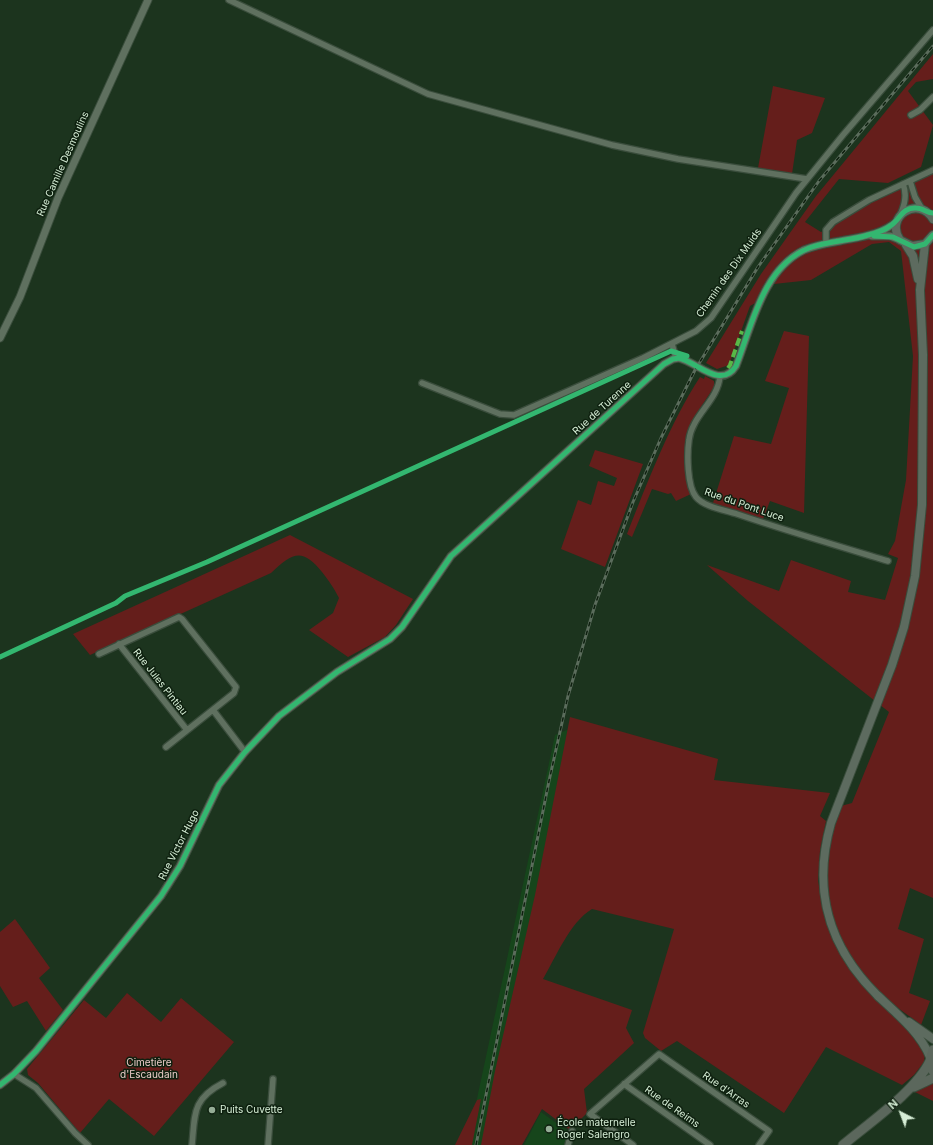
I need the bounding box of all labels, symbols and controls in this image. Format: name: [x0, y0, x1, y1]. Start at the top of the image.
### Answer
street label: Rue Camille Desmoulins: [34, 110, 92, 218]
street label: Chemin des Dix Muids: [694, 226, 764, 320]
street label: Rue de Turenne: [570, 379, 634, 437]
street label: Rue du Pont Luce: [703, 486, 785, 524]
street label: Rue Jules Pintiau: [130, 646, 190, 718]
street label: Rue Victor Hugo: [156, 808, 202, 882]
park label: Cimetière d'Escaudain: [120, 1057, 178, 1080]
street label: Rue d'Arras: [700, 1069, 752, 1111]
street label: Rue de Reims: [642, 1084, 702, 1130]
north arrow: [881, 1093, 921, 1133]
text: N: [885, 1096, 901, 1112]
place label: Puits Cuvette: [220, 1104, 282, 1116]
marker: Puits Cuvette: [207, 1105, 217, 1115]
place label: École maternelle Roger Salengro: [557, 1117, 635, 1140]
marker: École maternelle Roger Salengro: [544, 1124, 554, 1134]

